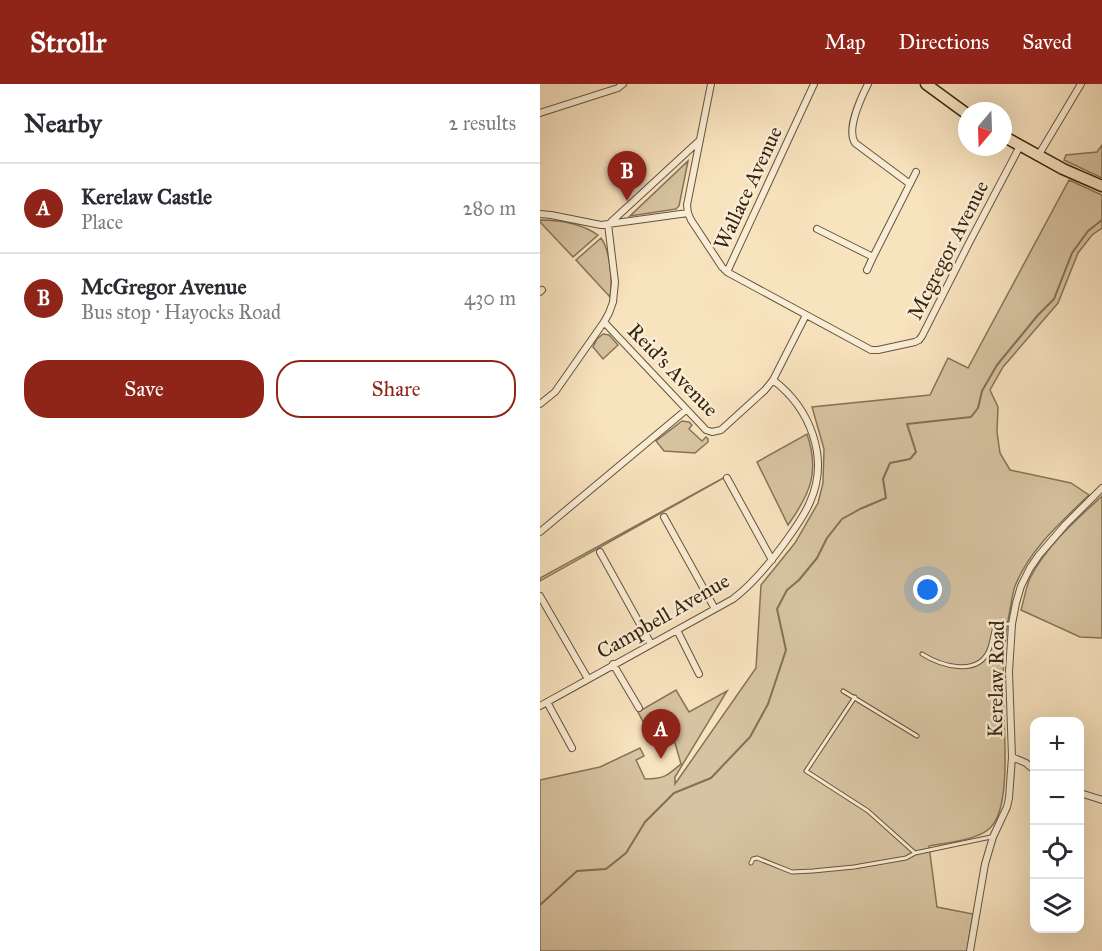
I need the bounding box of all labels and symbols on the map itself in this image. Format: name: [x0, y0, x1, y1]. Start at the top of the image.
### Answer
north arrow: [958, 102, 1012, 156]
street label: Wallace Avenue: [708, 122, 788, 254]
pin: B: [608, 152, 646, 201]
street label: Mcgregor Avenue: [902, 176, 994, 324]
street label: Reid's Avenue: [622, 318, 724, 422]
street label: Campbell Avenue: [592, 567, 734, 665]
your location: [913, 575, 942, 604]
street label: Kerelaw Road: [982, 620, 1010, 738]
pin: A: [642, 710, 680, 759]

